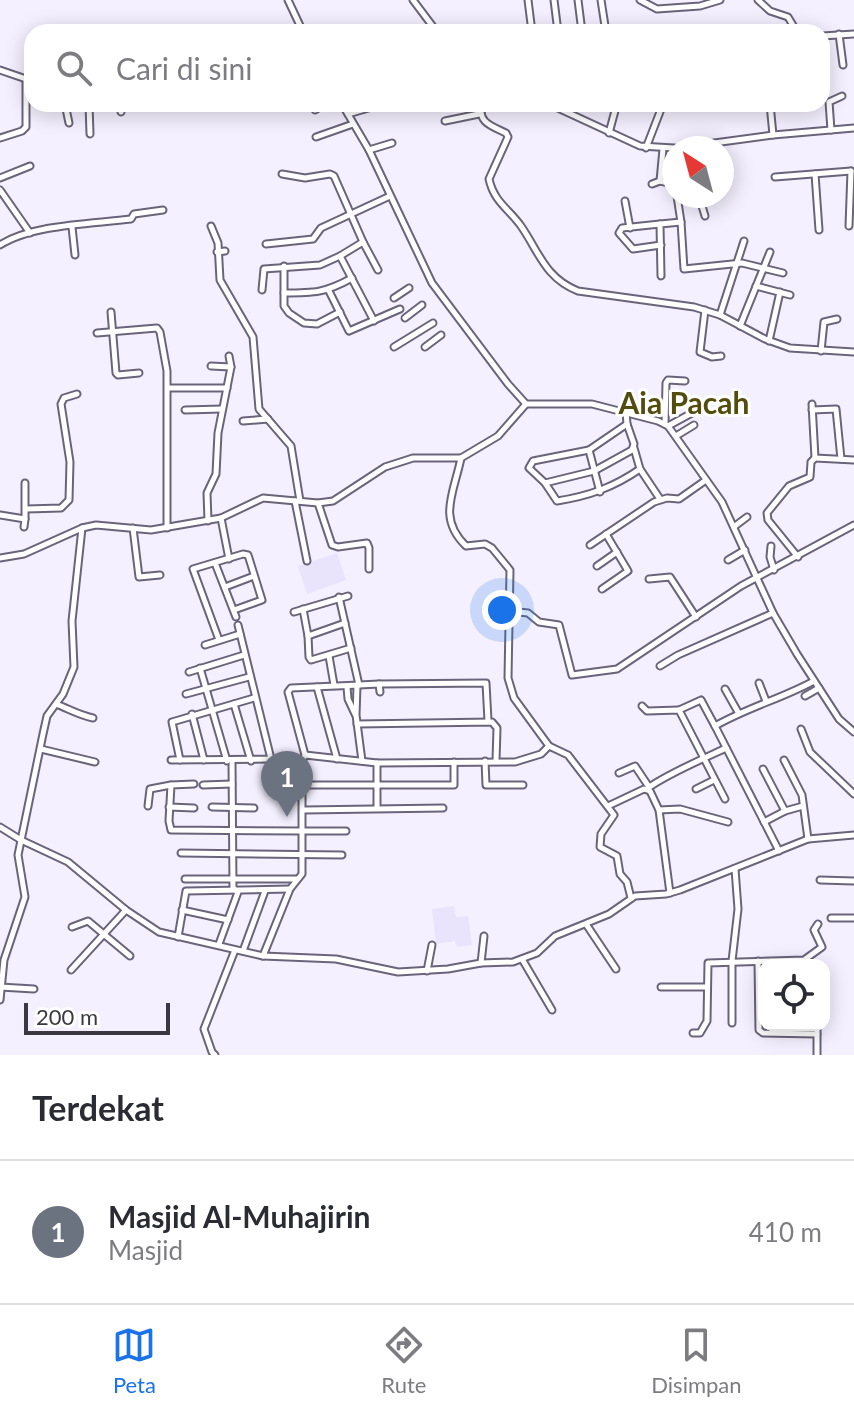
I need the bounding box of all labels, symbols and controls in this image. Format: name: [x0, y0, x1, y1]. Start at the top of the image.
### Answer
search box: [24, 24, 830, 112]
icon: search: [52, 46, 96, 90]
text: Cari di sini: [116, 50, 253, 86]
north arrow: [662, 136, 734, 208]
district label: Aia Pacah: [618, 384, 749, 420]
your location: [482, 590, 522, 630]
pin: 1: [261, 751, 313, 817]
map controls: [758, 959, 830, 1031]
button: locate: [758, 959, 830, 1031]
scale bar: [24, 999, 170, 1035]
text: 200 m: [36, 1003, 98, 1030]
text: Terdekat: [32, 1087, 164, 1128]
text: Masjid Al-Muhajirin: [108, 1198, 370, 1234]
text: 1: [50, 1216, 66, 1248]
text: 410 m: [749, 1216, 822, 1248]
text: Masjid: [108, 1234, 183, 1266]
tab: Peta: [112, 1323, 156, 1398]
tab: Rute: [381, 1323, 426, 1398]
tab: Disimpan: [651, 1323, 742, 1398]

